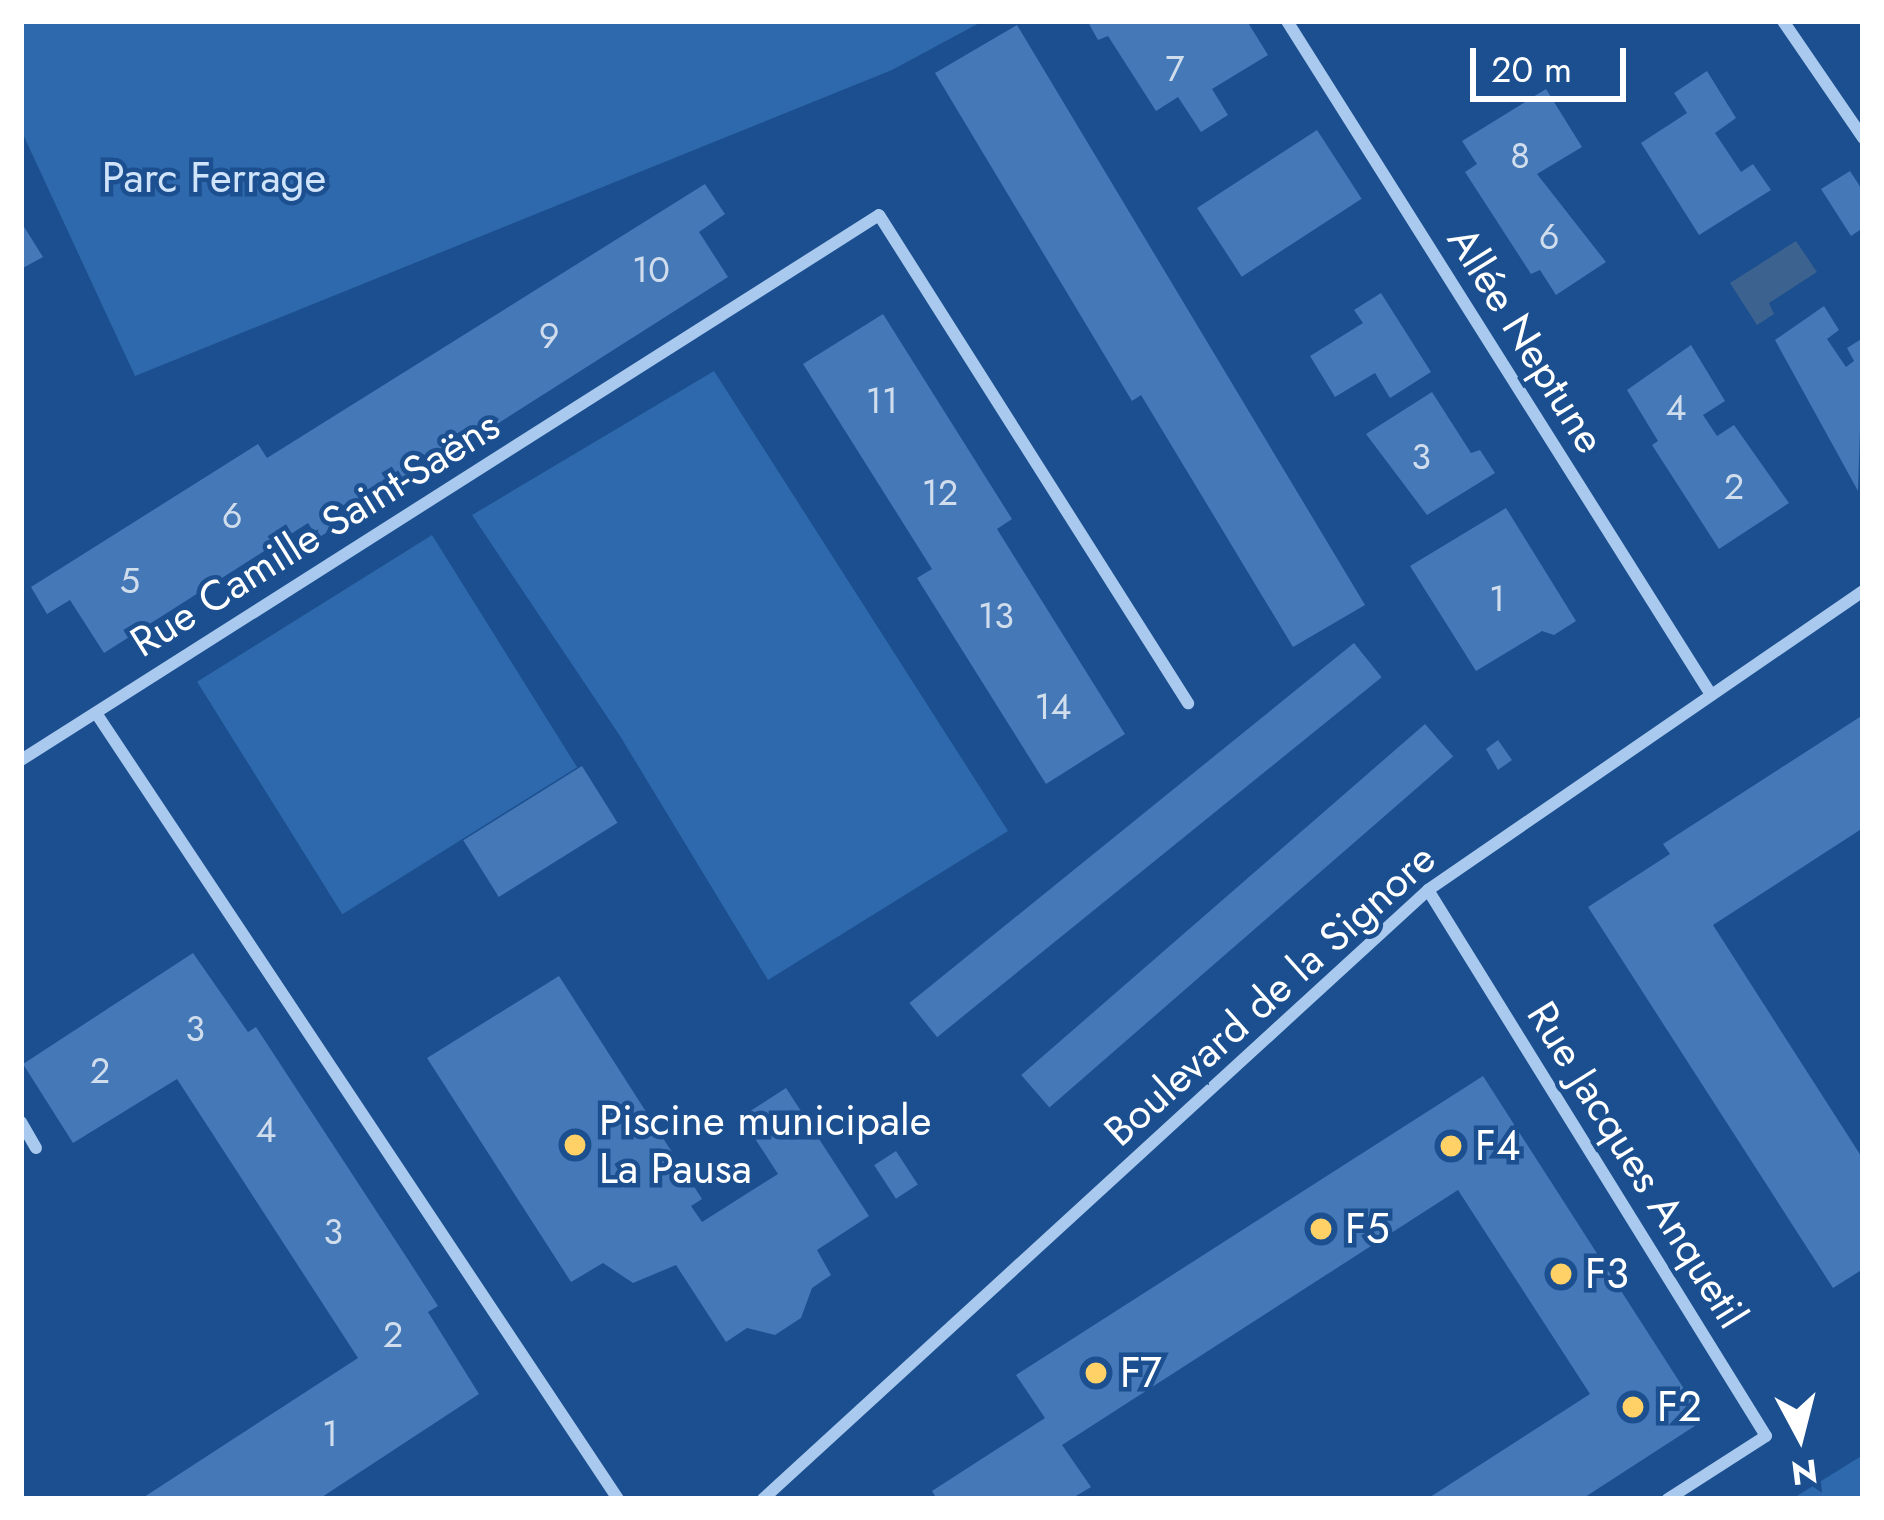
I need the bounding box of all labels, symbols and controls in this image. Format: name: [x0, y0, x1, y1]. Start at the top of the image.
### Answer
scale bar: [1476, 24, 1632, 98]
text: 20 m: [1491, 43, 1572, 95]
house number: 7: [1166, 47, 1184, 91]
house number: 8: [1510, 134, 1530, 178]
park label: Parc Ferrage: [102, 153, 326, 203]
house number: 6: [1539, 215, 1559, 259]
street label: Allée Neptune: [1437, 218, 1615, 462]
house number: 10: [632, 248, 670, 292]
house number: 9: [539, 314, 559, 358]
house number: 11: [866, 379, 898, 423]
house number: 4: [1666, 386, 1686, 430]
street label: Rue Camille Saint-Saëns: [121, 400, 509, 668]
house number: 3: [1411, 435, 1431, 479]
house number: 2: [1724, 465, 1744, 509]
house number: 12: [922, 471, 958, 515]
house number: 6: [222, 494, 242, 538]
house number: 5: [120, 559, 140, 603]
house number: 1: [1489, 577, 1505, 621]
house number: 13: [978, 594, 1014, 638]
house number: 14: [1034, 685, 1072, 729]
street label: Boulevard de la Signore: [1094, 833, 1446, 1157]
street label: Rue Jacques Anquetil: [1516, 992, 1758, 1338]
house number: 3: [185, 1007, 205, 1051]
house number: 2: [90, 1049, 110, 1093]
place label: Piscine municipale La Pausa: [599, 1096, 931, 1194]
house number: 4: [256, 1108, 276, 1152]
place label: F4: [1475, 1121, 1520, 1171]
marker: Piscine municipale La Pausa: [562, 1132, 588, 1158]
marker: F4: [1438, 1133, 1464, 1159]
place label: F5: [1345, 1204, 1390, 1254]
house number: 3: [323, 1210, 343, 1254]
marker: F5: [1308, 1216, 1334, 1242]
place label: F3: [1585, 1249, 1629, 1299]
marker: F3: [1548, 1261, 1574, 1287]
house number: 2: [383, 1313, 403, 1357]
place label: F7: [1120, 1348, 1162, 1398]
marker: F7: [1083, 1360, 1109, 1386]
north arrow: [1740, 1376, 1860, 1496]
place label: F2: [1657, 1382, 1702, 1432]
marker: F2: [1620, 1394, 1646, 1420]
house number: 1: [322, 1412, 338, 1456]
text: N: [1789, 1447, 1820, 1497]

